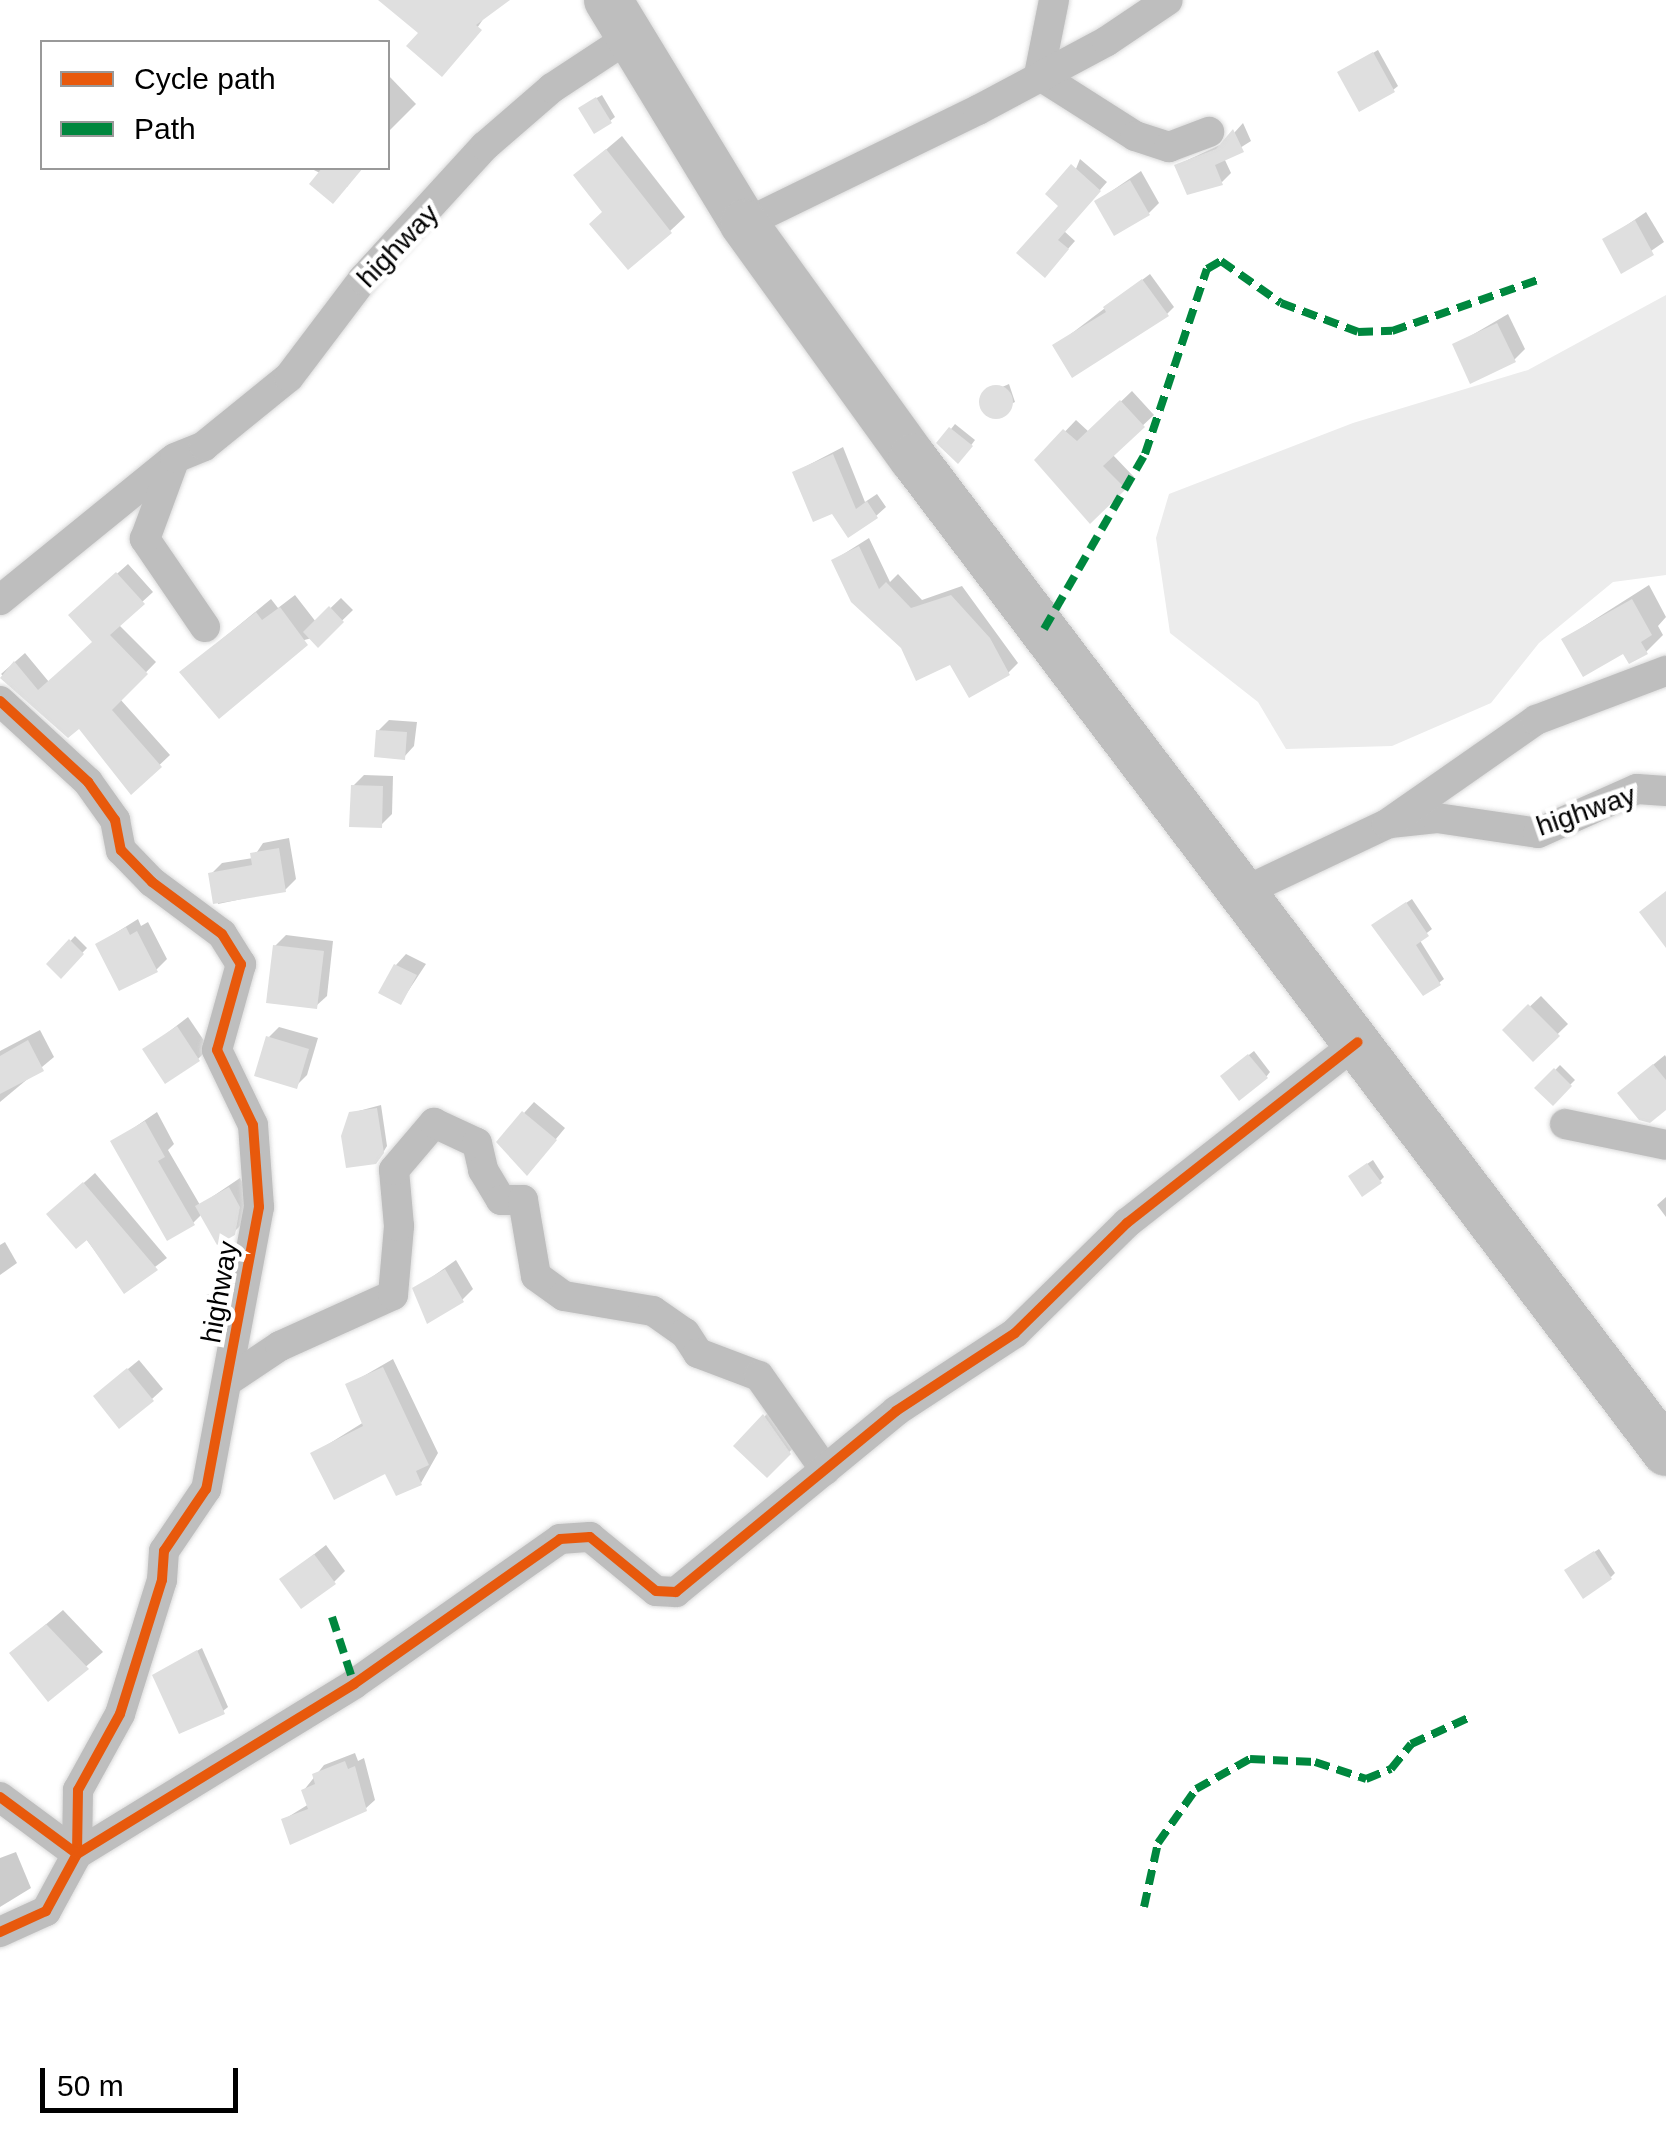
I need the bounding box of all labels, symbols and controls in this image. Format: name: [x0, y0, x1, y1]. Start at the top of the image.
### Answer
legend: [40, 40, 390, 170]
text: Cycle path: [134, 62, 276, 95]
text: Path: [134, 112, 196, 145]
street label: highway: [350, 197, 446, 295]
street label: highway: [1532, 778, 1640, 844]
street label: highway: [195, 1238, 245, 1346]
scale bar: [45, 2048, 242, 2110]
text: 50 m: [57, 2069, 124, 2102]

